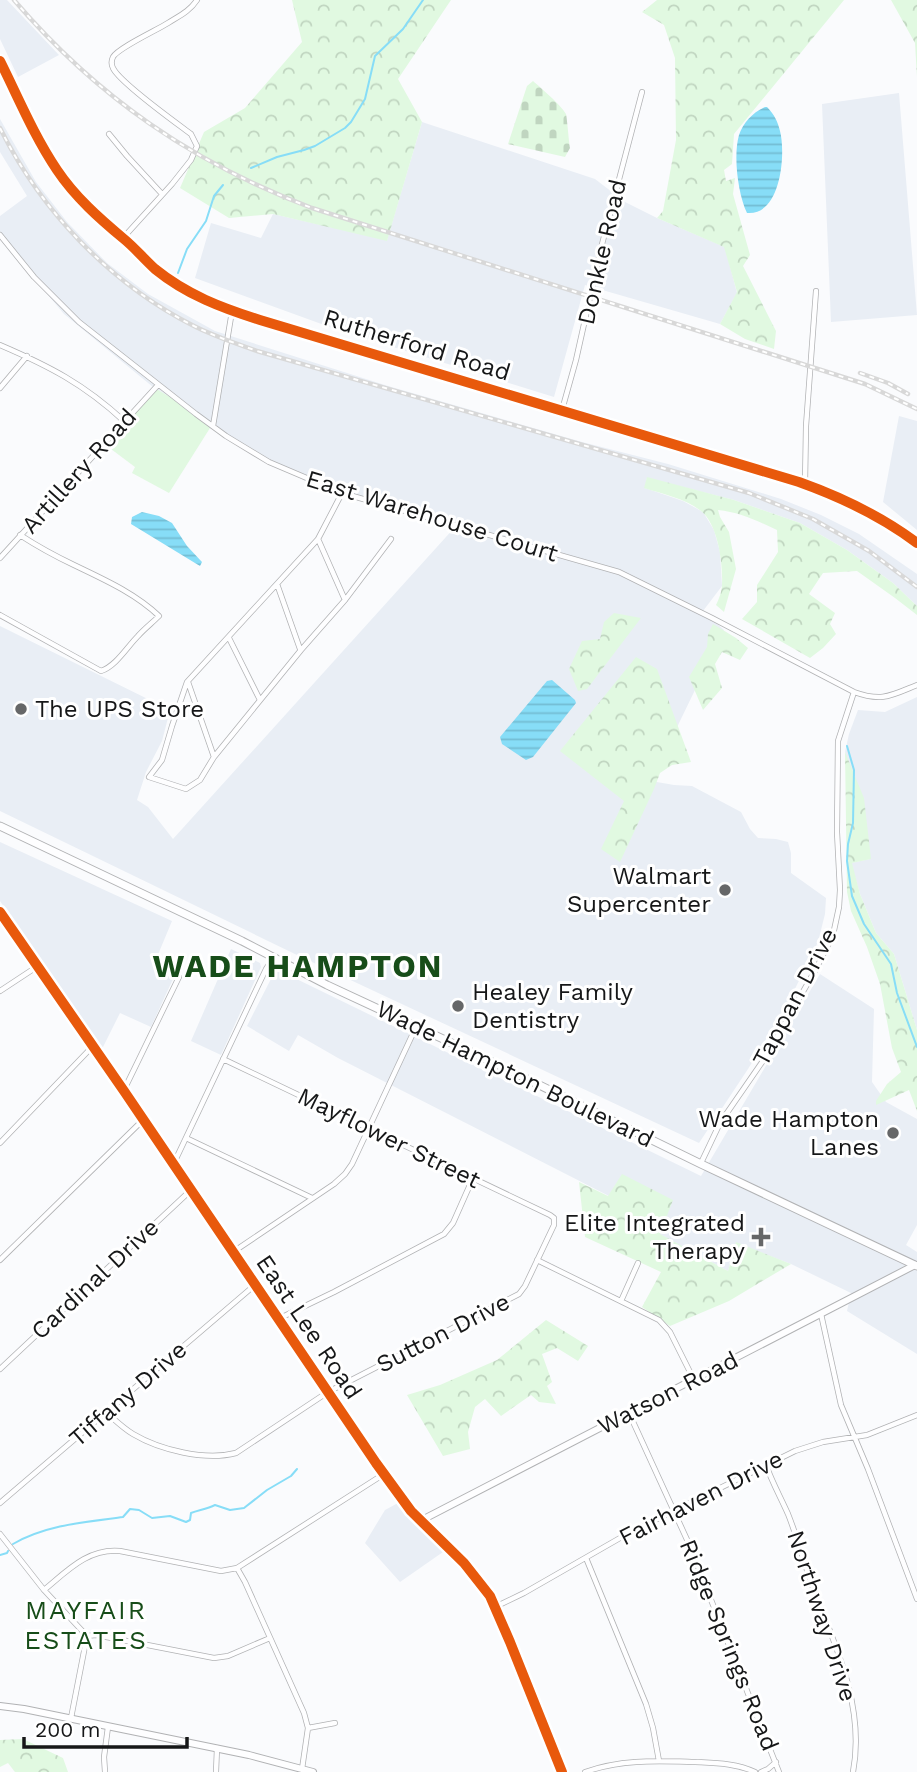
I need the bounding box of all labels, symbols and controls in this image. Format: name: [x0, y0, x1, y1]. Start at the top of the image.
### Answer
street label: Donkle Road: [572, 177, 632, 327]
street label: Rutherford Road: [320, 303, 514, 387]
street label: Artillery Road: [16, 403, 142, 539]
street label: East Warehouse Court: [303, 464, 561, 568]
place label: The UPS Store: [35, 695, 204, 723]
marker: The UPS Store: [13, 701, 29, 717]
place label: Walmart Supercenter: [567, 862, 711, 918]
marker: Walmart Supercenter: [717, 882, 733, 898]
street label: Tappan Drive: [747, 923, 843, 1071]
district label: WADE HAMPTON: [153, 947, 443, 985]
place label: Healey Family Dentistry: [472, 978, 633, 1034]
street label: Wade Hampton Boulevard: [372, 995, 658, 1153]
marker: Healey Family Dentistry: [450, 998, 466, 1014]
street label: Mayflower Street: [293, 1082, 485, 1194]
place label: Wade Hampton Lanes: [698, 1105, 879, 1161]
marker: Wade Hampton Lanes: [885, 1125, 901, 1141]
place label: Elite Integrated Therapy: [564, 1209, 746, 1265]
street label: Cardinal Drive: [26, 1213, 164, 1345]
marker: Elite Integrated Therapy: [751, 1227, 771, 1247]
street label: East Lee Road: [250, 1249, 368, 1405]
street label: Sutton Drive: [372, 1287, 514, 1379]
street label: Tiffany Drive: [64, 1335, 192, 1453]
street label: Watson Road: [593, 1346, 743, 1440]
street label: Fairhaven Drive: [614, 1445, 788, 1551]
street label: Northway Drive: [781, 1527, 863, 1705]
street label: Ridge Springs Road: [674, 1535, 784, 1755]
district label: MAYFAIR ESTATES: [24, 1595, 148, 1655]
scale bar: [24, 1706, 187, 1750]
text: 200 m: [35, 1717, 101, 1742]

